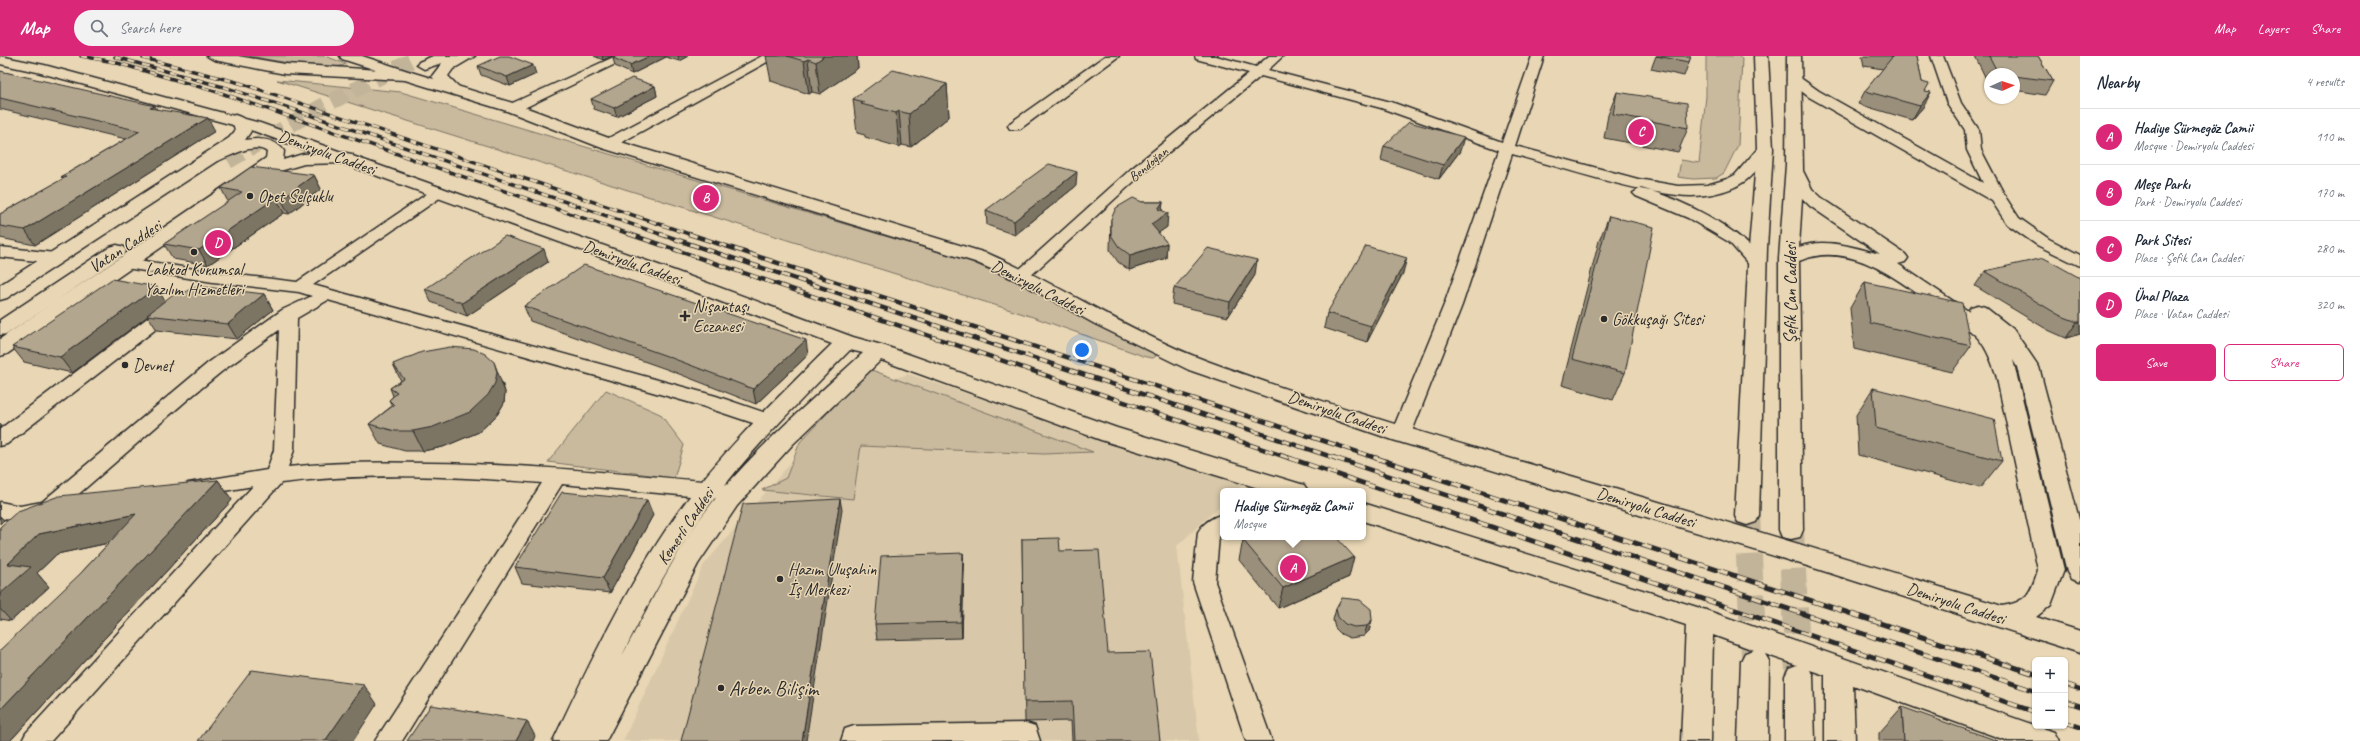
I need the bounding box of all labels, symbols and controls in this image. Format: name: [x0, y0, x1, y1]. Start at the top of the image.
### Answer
search box: [74, 10, 354, 46]
text: Map: [20, 16, 50, 40]
icon: search: [88, 17, 110, 39]
text: Search here: [120, 19, 181, 38]
text: Map: [2214, 20, 2236, 37]
text: Layers: [2258, 20, 2289, 37]
text: Share: [2311, 20, 2340, 37]
north arrow: [1984, 68, 2020, 104]
text: Nearby: [2096, 72, 2139, 93]
text: 4 results: [2306, 74, 2344, 90]
pin: C: [1628, 117, 1654, 147]
text: Hadiye Sürmegöz Camii: [2134, 119, 2253, 138]
street label: Demiryolu Caddesi: [275, 125, 380, 180]
text: A: [2106, 129, 2112, 145]
text: 110 m: [2316, 129, 2344, 145]
text: Mosque · Demiryolu Caddesi: [2134, 138, 2253, 154]
street label: Bendoğan: [1125, 143, 1172, 186]
text: Meşe Parkı: [2134, 175, 2190, 194]
pin: B: [693, 183, 719, 213]
text: B: [2106, 185, 2112, 201]
text: 170 m: [2316, 185, 2344, 201]
place label: Opet Selçuklu: [258, 186, 335, 207]
marker: Opet Selçuklu: [245, 191, 255, 201]
text: Park · Demiryolu Caddesi: [2134, 194, 2241, 210]
street label: Vatan Caddesi: [85, 214, 167, 278]
pin: D: [205, 228, 231, 258]
text: Park Sitesi: [2134, 231, 2190, 250]
street label: Demiryolu Caddesi: [580, 235, 685, 290]
street label: Şefik Can Caddesi: [1780, 240, 1801, 344]
text: C: [2106, 241, 2112, 257]
text: 280 m: [2316, 241, 2344, 257]
marker: Labkod Kurumsal Yazılım Hizmetleri: [189, 247, 199, 257]
text: Place · Şefik Can Caddesi: [2134, 250, 2243, 266]
street label: Demiryolu Caddesi: [988, 255, 1090, 321]
place label: Labkod Kurumsal Yazılım Hizmetleri: [144, 259, 246, 300]
text: Ünal Plaza: [2134, 287, 2188, 306]
place label: Nişantaşı Eczanesi: [693, 296, 750, 337]
text: D: [2105, 297, 2113, 313]
text: 320 m: [2316, 297, 2344, 313]
text: Place · Vatan Caddesi: [2134, 306, 2228, 322]
place label: Gökkuşağı Sitesi: [1612, 309, 1706, 330]
marker: Nişantaşı Eczanesi: [680, 311, 690, 321]
marker: Gökkuşağı Sitesi: [1599, 314, 1609, 324]
your location: [1072, 340, 1092, 360]
button: Save: [2096, 344, 2216, 381]
button: Share: [2224, 344, 2344, 381]
place label: Devnet: [133, 355, 175, 376]
marker: Devnet: [120, 360, 130, 370]
street label: Demiryolu Caddesi: [1285, 386, 1390, 440]
street label: Kemerli Caddesi: [652, 482, 720, 569]
street label: Demiryolu Caddesi: [1594, 483, 1699, 533]
popup: [1220, 488, 1366, 540]
text: Hadiye Sürmegöz Camii: [1234, 497, 1352, 516]
text: Mosque: [1234, 516, 1266, 532]
pin: A: [1280, 553, 1306, 583]
place label: Hazım Uluşahin İş Merkezi: [788, 559, 877, 600]
marker: Hazım Uluşahin İş Merkezi: [775, 574, 785, 584]
street label: Demiryolu Caddesi: [1904, 578, 2009, 630]
map controls: [2032, 657, 2068, 729]
button: +: [2032, 657, 2068, 693]
place label: Arben Bilişim: [729, 676, 820, 701]
marker: Arben Bilişim: [716, 683, 726, 693]
button: −: [2032, 693, 2068, 729]

